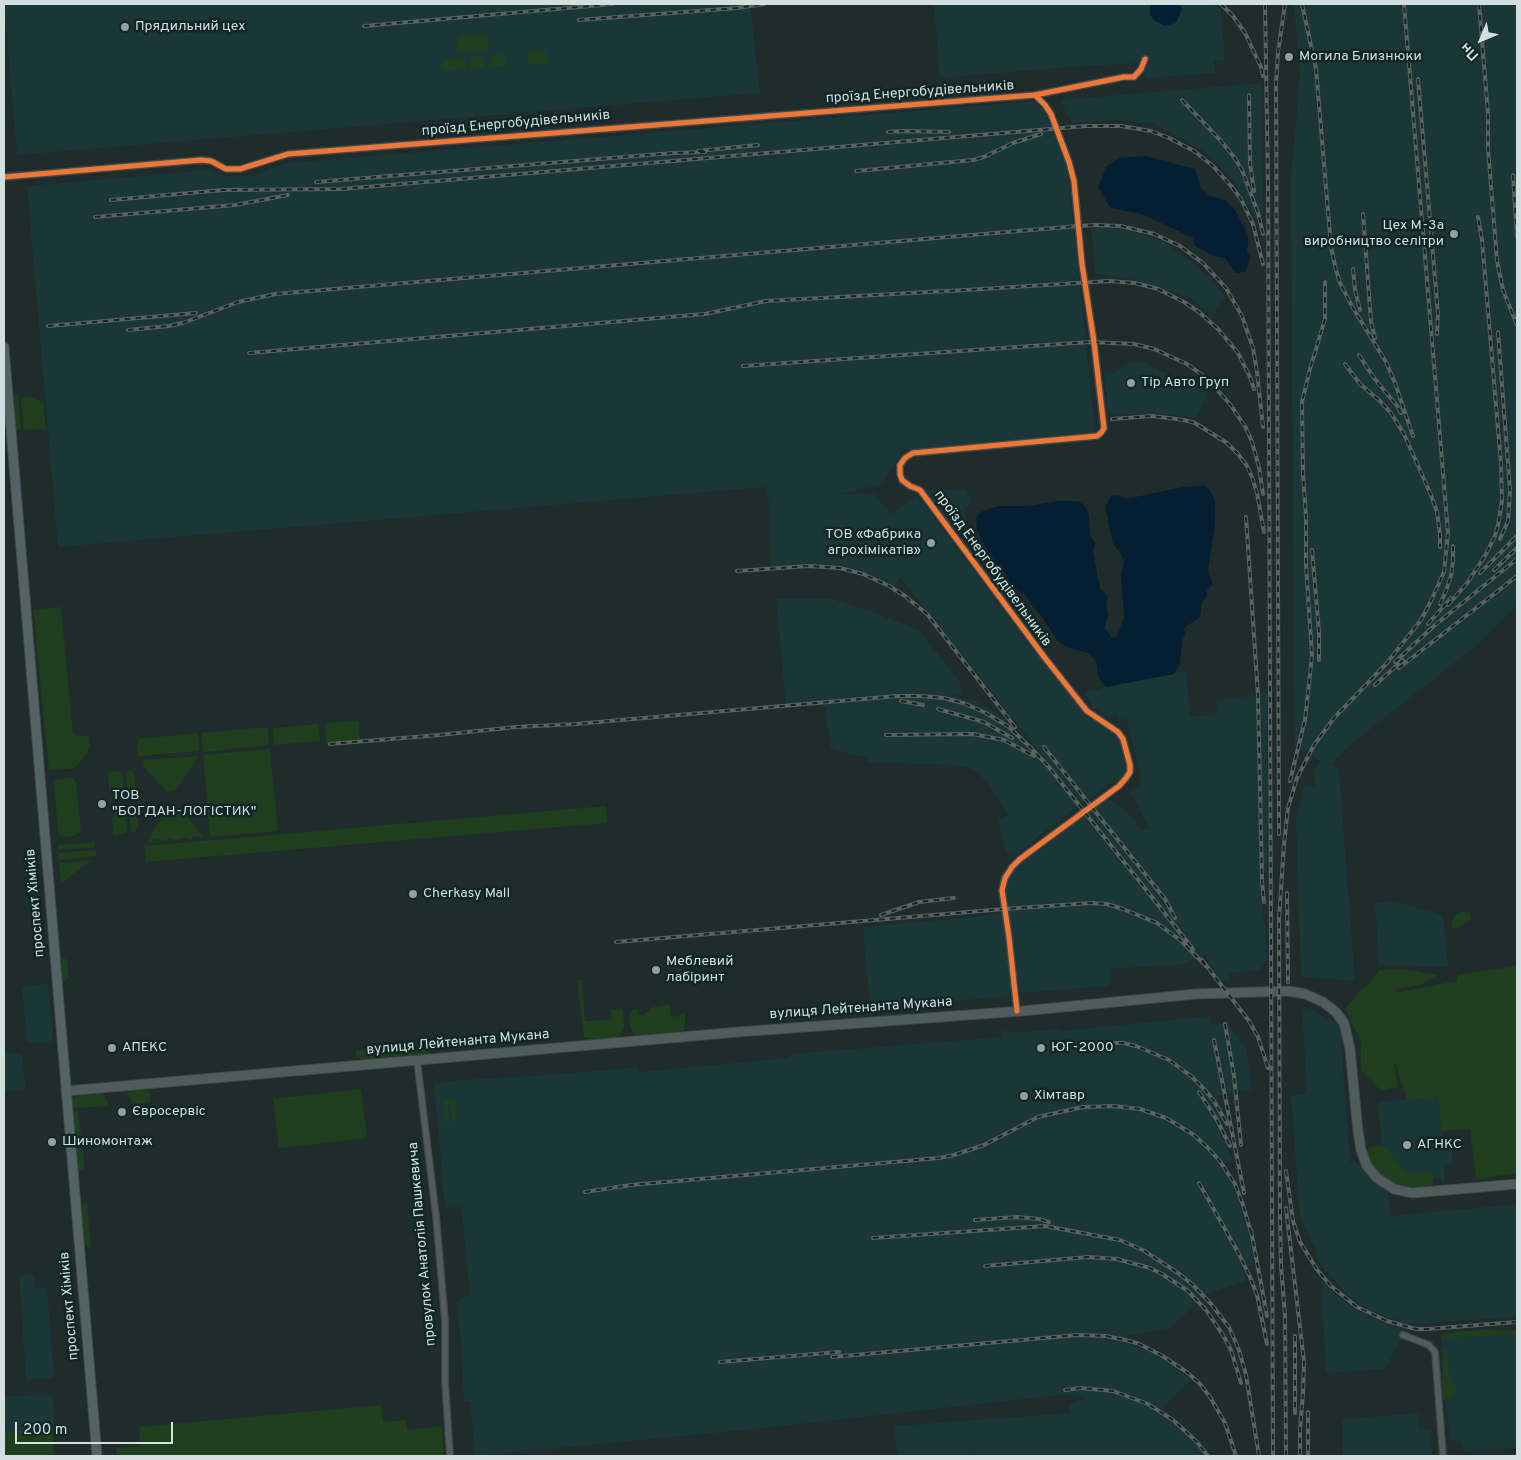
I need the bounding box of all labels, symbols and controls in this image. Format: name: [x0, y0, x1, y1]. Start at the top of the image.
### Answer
north arrow: [1456, 15, 1506, 65]
place label: Прядильний цех: [135, 19, 246, 35]
marker: Прядильний цех: [119, 21, 131, 33]
text: Пн: [1457, 38, 1483, 64]
place label: Могила Близнюки: [1299, 49, 1422, 65]
marker: Могила Близнюки: [1283, 51, 1295, 63]
street label: проїзд Енергобудівельників: [825, 78, 1015, 108]
street label: проїзд Енергобудівельників: [421, 107, 611, 141]
place label: Цех М-3а виробництво селітри: [1304, 218, 1444, 250]
marker: Цех М-3а виробництво селітри: [1448, 228, 1460, 240]
place label: Тір Авто Груп: [1141, 375, 1229, 391]
marker: Тір Авто Груп: [1125, 377, 1137, 389]
street label: проїзд Енергобудівельників: [930, 488, 1054, 650]
place label: ТОВ «Фабрика агрохімікатів»: [825, 527, 921, 560]
marker: ТОВ «Фабрика агрохімікатів»: [925, 537, 937, 549]
place label: ТОВ "БОГДАН-ЛОГІСТИК": [112, 788, 256, 820]
marker: ТОВ "БОГДАН-ЛОГІСТИК": [96, 798, 108, 810]
street label: проспект Хіміків: [23, 848, 49, 958]
place label: Cherkasy Mall: [423, 886, 510, 902]
marker: Cherkasy Mall: [407, 888, 419, 900]
place label: Меблевий лабіринт: [666, 954, 733, 986]
marker: Меблевий лабіринт: [650, 964, 662, 976]
street label: вулиця Лейтенанта Мукана: [769, 994, 953, 1024]
street label: вулиця Лейтенанта Мукана: [366, 1027, 550, 1059]
place label: АПЕКС: [122, 1040, 167, 1056]
place label: ЮГ-2000: [1051, 1040, 1114, 1056]
marker: АПЕКС: [106, 1042, 118, 1054]
marker: ЮГ-2000: [1035, 1042, 1047, 1054]
place label: Хімтавр: [1034, 1088, 1085, 1104]
marker: Хімтавр: [1018, 1090, 1030, 1102]
place label: Євросервіс: [132, 1104, 206, 1120]
marker: Євросервіс: [116, 1106, 128, 1118]
place label: Шиномонтаж: [62, 1134, 153, 1150]
marker: Шиномонтаж: [46, 1136, 58, 1148]
place label: АГНКС: [1417, 1137, 1462, 1153]
marker: АГНКС: [1401, 1139, 1413, 1151]
street label: провулок Анатолія Пашкевича: [406, 1141, 440, 1347]
street label: проспект Хіміків: [57, 1251, 83, 1361]
scale bar: [18, 1412, 175, 1444]
text: 200 m: [23, 1421, 68, 1440]

